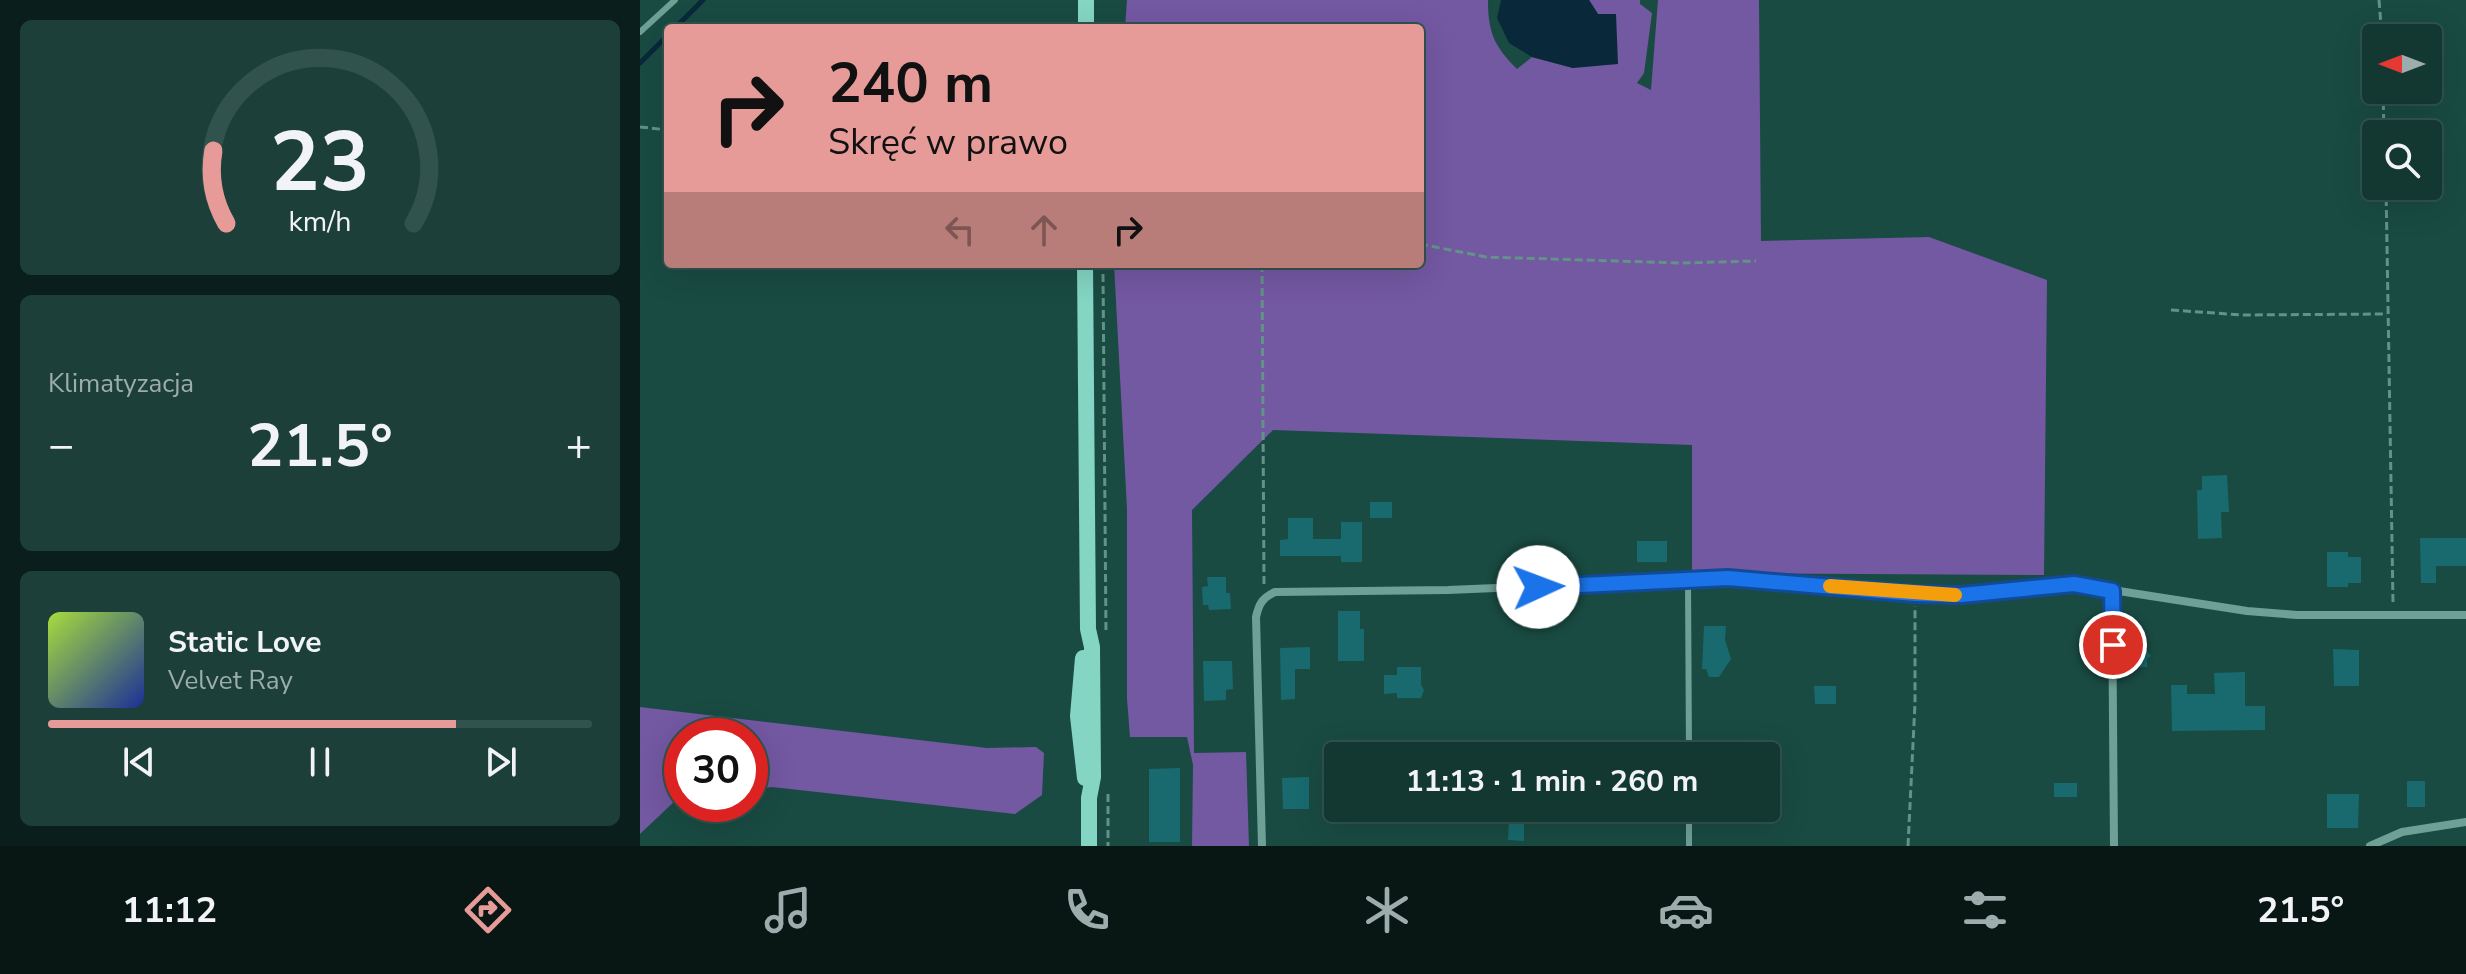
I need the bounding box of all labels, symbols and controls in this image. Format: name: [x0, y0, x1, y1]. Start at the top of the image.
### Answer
north arrow: [2362, 24, 2442, 104]
map controls: [2362, 24, 2442, 200]
text: 240 m: [828, 45, 993, 122]
icon: right: [696, 56, 800, 160]
text: 23: [270, 105, 370, 218]
text: Skręć w prawo: [828, 118, 1068, 167]
button: search: [2362, 120, 2442, 200]
text: km/h: [289, 202, 351, 241]
icon: left: [938, 208, 982, 252]
icon: ahead: [1022, 208, 1066, 252]
icon: right: [1106, 208, 1150, 252]
text: Klimatyzacja: [48, 366, 194, 401]
text: 21.5°: [247, 405, 393, 487]
text: −: [48, 416, 74, 476]
text: +: [566, 416, 592, 476]
position arrow: [1496, 545, 1580, 629]
pin: [2079, 611, 2147, 679]
text: Static Love: [168, 622, 322, 663]
icon: arrive: [2091, 623, 2135, 667]
text: Velvet Ray: [168, 663, 293, 698]
speed limit sign: 30: [664, 718, 768, 822]
icon: previous: [117, 740, 161, 784]
icon: pause: [298, 740, 342, 784]
icon: next: [479, 740, 523, 784]
text: 11:13 · 1 min · 260 m: [1406, 761, 1698, 802]
icon: directions: [460, 882, 516, 938]
icon: music: [760, 882, 816, 938]
icon: phone: [1059, 882, 1115, 938]
icon: climate: [1359, 882, 1415, 938]
icon: car: [1658, 882, 1714, 938]
icon: filters: [1957, 882, 2013, 938]
text: 11:12: [122, 886, 217, 935]
text: 21.5°: [2257, 886, 2344, 935]

